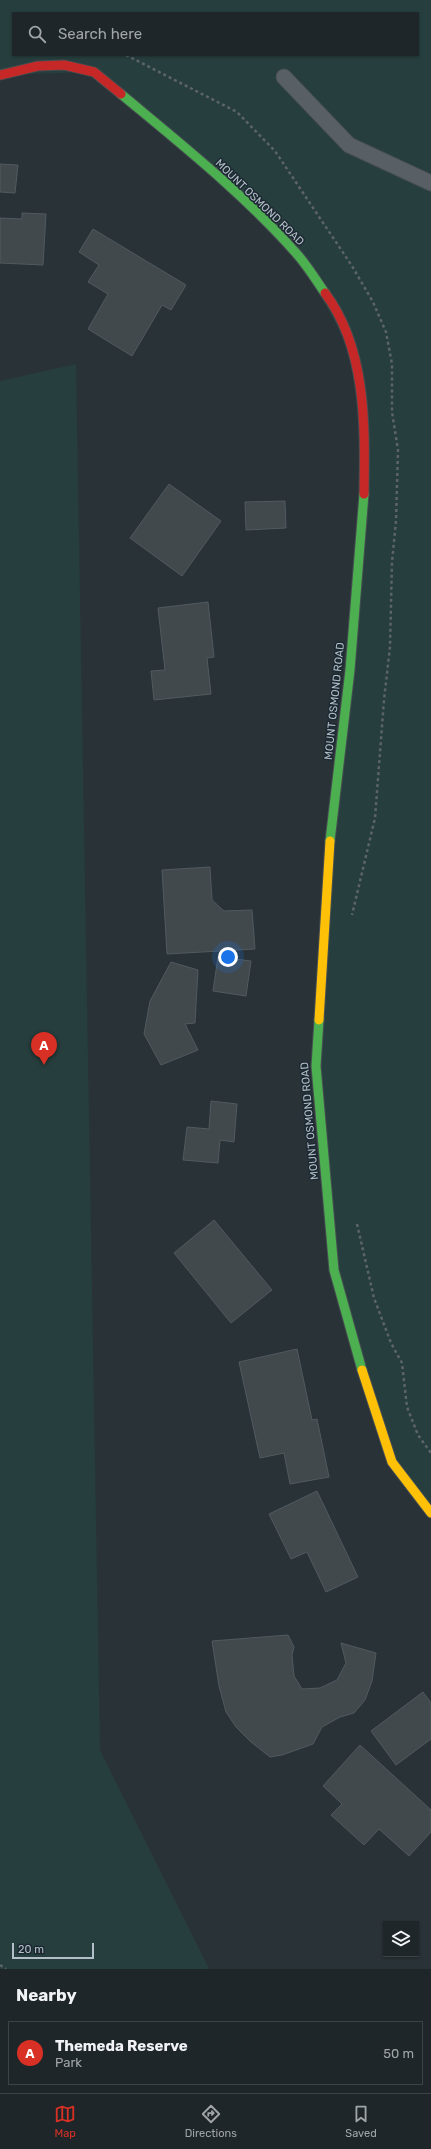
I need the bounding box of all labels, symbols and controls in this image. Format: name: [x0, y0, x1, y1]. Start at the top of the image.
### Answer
search box: [12, 12, 419, 56]
icon: search: [26, 23, 48, 45]
text: Search here: [58, 25, 142, 43]
street label: MOUNT OSMOND ROAD: [213, 157, 307, 248]
street label: MOUNT OSMOND ROAD: [322, 642, 347, 760]
your location: [218, 947, 238, 967]
pin: A: [31, 1032, 57, 1065]
street label: MOUNT OSMOND ROAD: [298, 1062, 321, 1180]
map controls: [383, 1921, 419, 1957]
button: layers: [383, 1921, 419, 1957]
scale bar: [12, 1941, 94, 1960]
text: 20 m: [18, 1943, 44, 1956]
text: Nearby: [16, 1985, 77, 2005]
text: Themeda Reserve: [55, 2037, 188, 2055]
text: A: [25, 2046, 35, 2061]
text: 50 m: [383, 2046, 414, 2061]
text: Park: [55, 2055, 82, 2070]
tab: Map: [54, 2103, 76, 2140]
tab: Directions: [185, 2103, 237, 2140]
tab: Saved: [345, 2103, 377, 2140]

